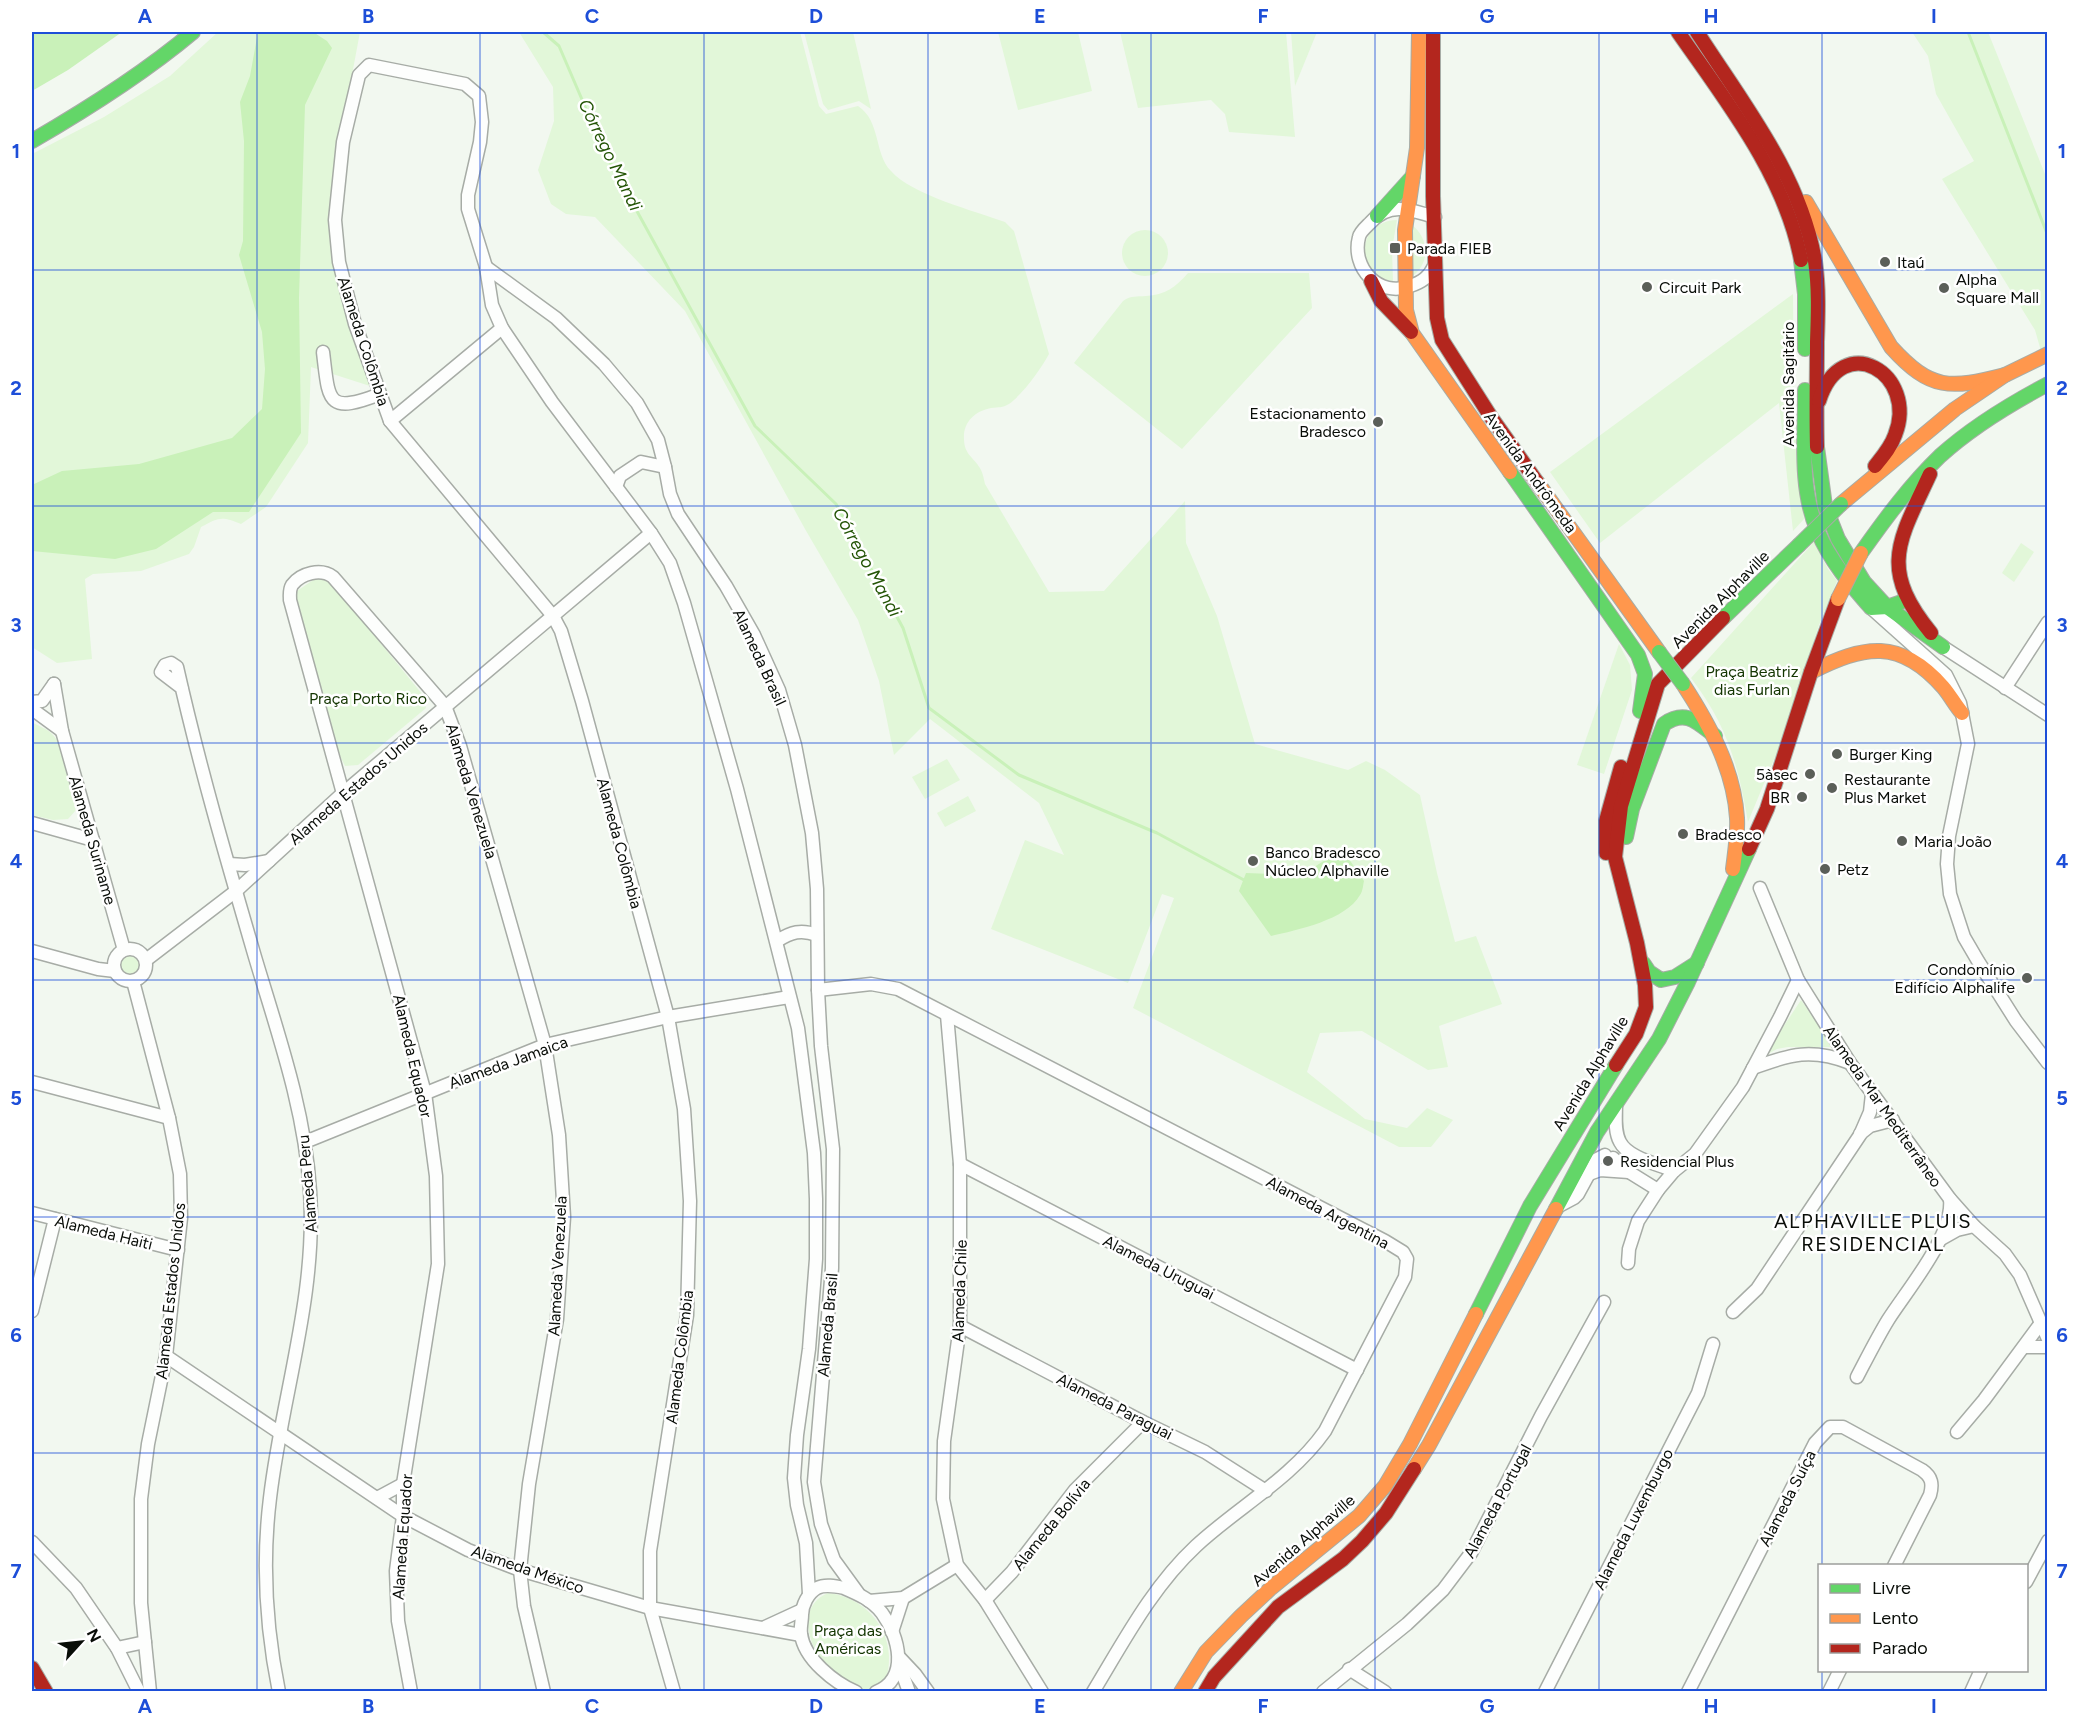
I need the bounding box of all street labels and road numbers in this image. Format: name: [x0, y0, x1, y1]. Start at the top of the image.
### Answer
street label: Alameda Colômbia: [334, 274, 393, 408]
street label: Avenida Sagitário: [1779, 321, 1798, 447]
street label: Avenida Andrômeda: [1480, 408, 1581, 537]
street label: Avenida Alphaville: [1668, 546, 1773, 652]
street label: Alameda Brasil: [729, 606, 790, 709]
street label: Alameda Estados Unidos: [285, 718, 432, 849]
street label: Alameda Venezuela: [442, 721, 501, 861]
street label: Alameda Suriname: [65, 773, 120, 907]
street label: Alameda Colômbia: [593, 776, 646, 911]
street label: Alameda Equador: [389, 992, 436, 1120]
street label: Avenida Alphaville: [1549, 1012, 1632, 1134]
street label: Alameda Mar Mediterrâneo: [1819, 1022, 1946, 1191]
street label: Alameda Jamaica: [446, 1032, 570, 1093]
street label: Alameda Peru: [294, 1134, 321, 1234]
street label: Alameda Argentina: [1263, 1172, 1392, 1253]
street label: Alameda Venezuela: [544, 1195, 571, 1337]
street label: Alameda Estados Unidos: [152, 1202, 189, 1380]
street label: Alameda Haiti: [53, 1211, 155, 1254]
street label: Alameda Uruguai: [1100, 1231, 1218, 1304]
street label: Alameda Chile: [948, 1239, 971, 1343]
street label: Alameda Brasil: [813, 1272, 842, 1378]
street label: Alameda Colômbia: [662, 1289, 697, 1425]
street label: Alameda Paraguai: [1054, 1369, 1176, 1444]
street label: Alameda Portugal: [1459, 1441, 1535, 1561]
street label: Alameda Luxemburgo: [1590, 1445, 1677, 1593]
street label: Alameda Suíça: [1755, 1447, 1820, 1550]
street label: Alameda Equador: [389, 1473, 416, 1601]
street label: Alameda Bolívia: [1008, 1474, 1094, 1574]
street label: Avenida Alphaville: [1248, 1490, 1359, 1590]
street label: Alameda México: [469, 1541, 587, 1598]

